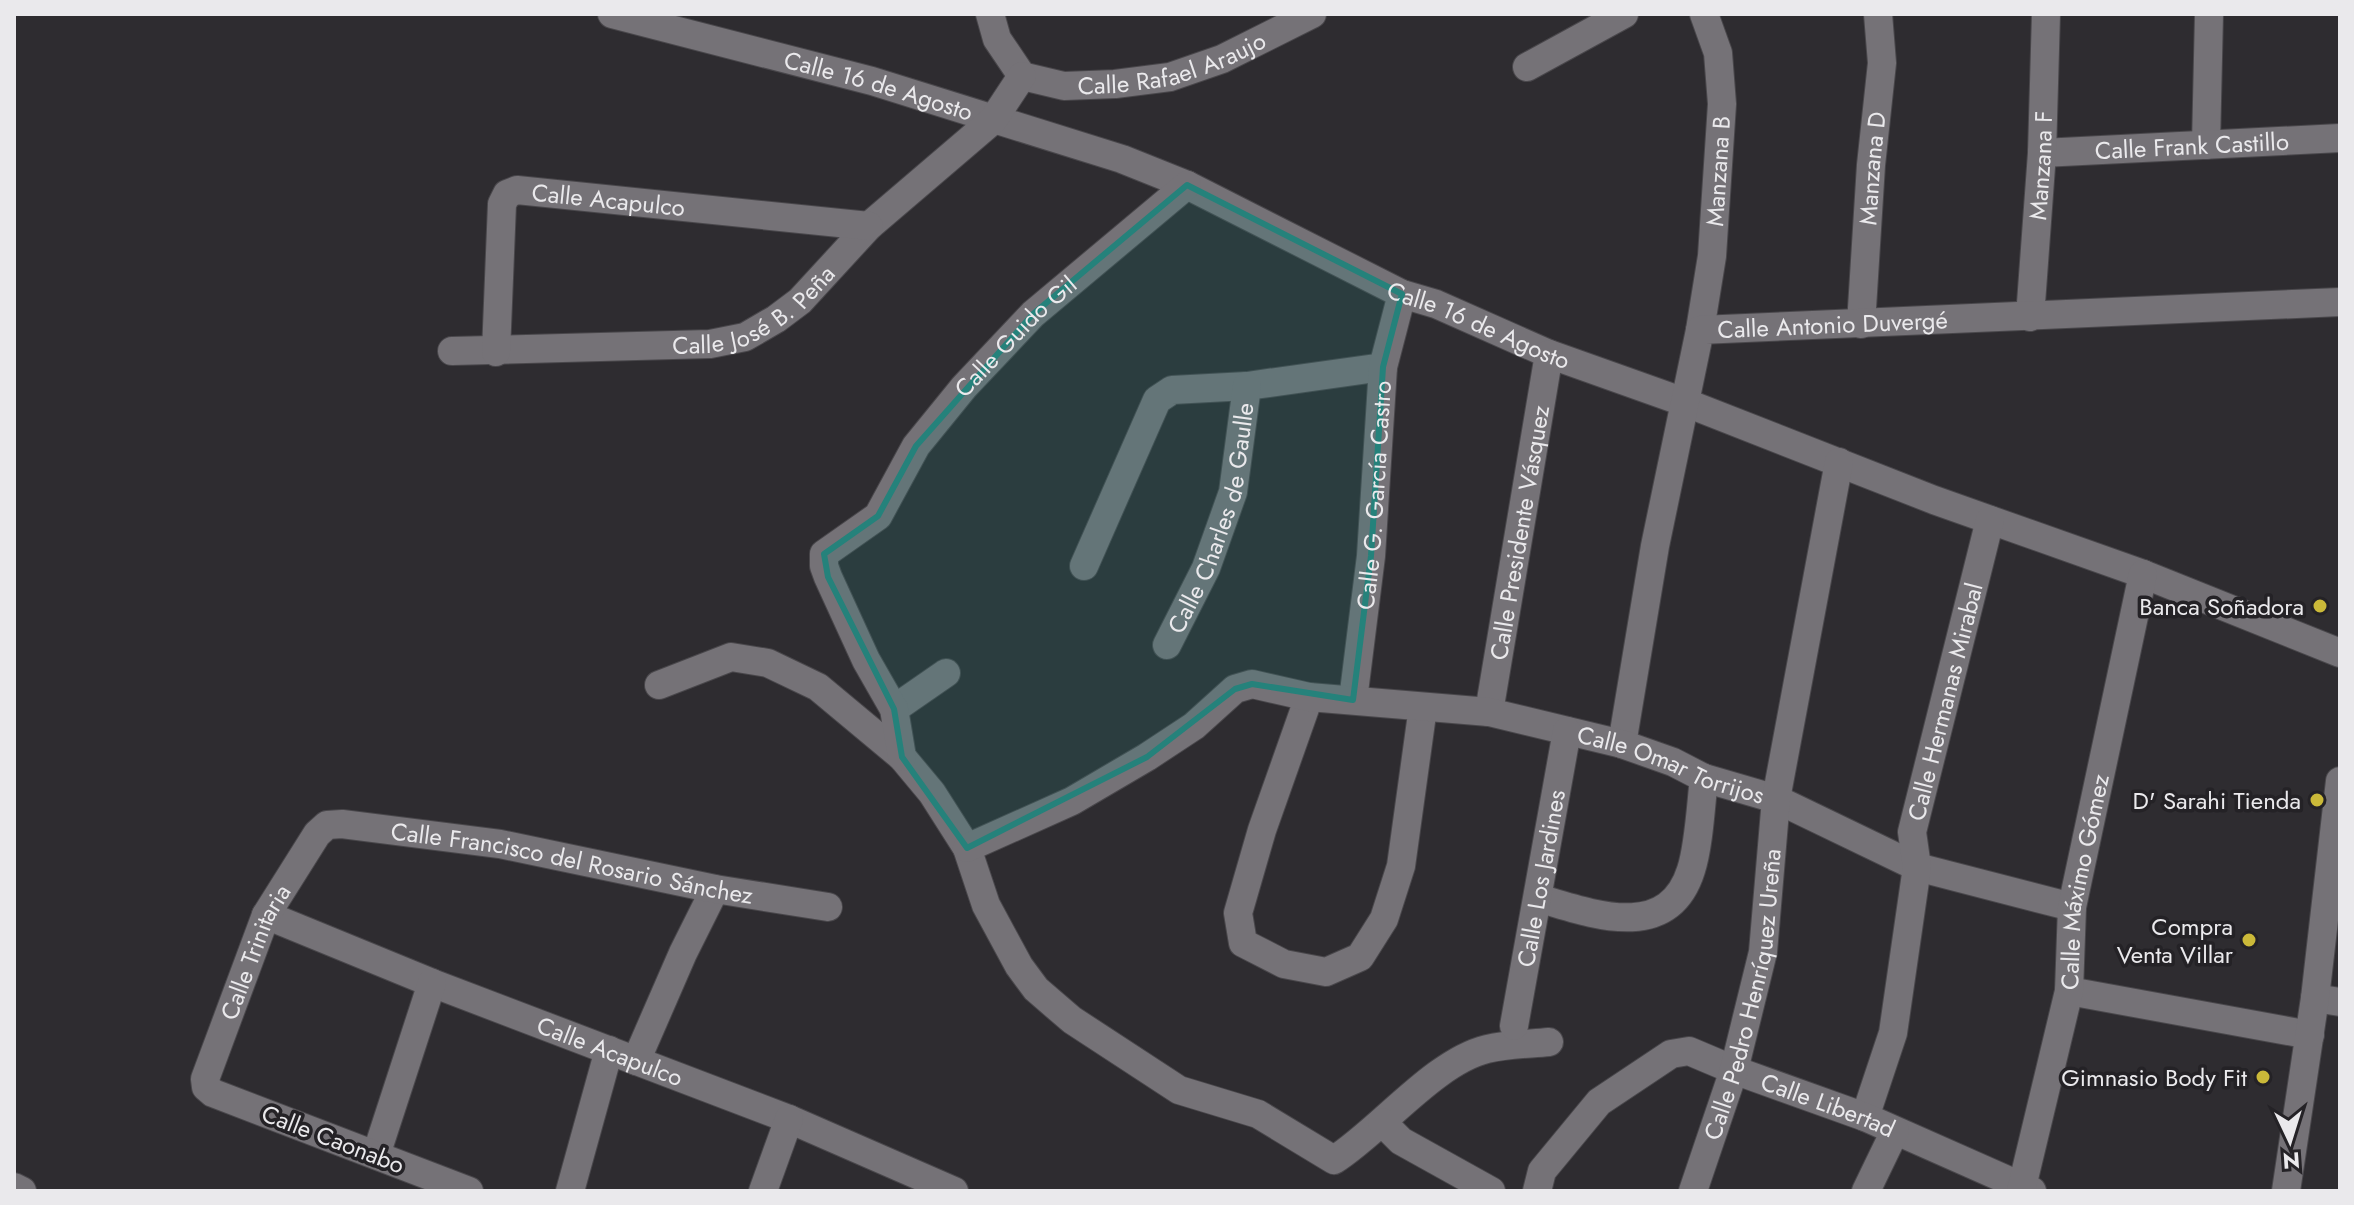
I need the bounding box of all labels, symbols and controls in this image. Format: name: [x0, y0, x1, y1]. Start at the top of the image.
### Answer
street label: Calle Rafael Araujo: [1077, 23, 1271, 103]
street label: Calle 16 de Agosto: [781, 42, 977, 129]
street label: Manzana D: [1850, 110, 1894, 226]
street label: Manzana F: [2020, 110, 2061, 221]
street label: Manzana B: [1696, 115, 1739, 228]
street label: Calle Frank Castillo: [2094, 123, 2290, 168]
street label: Calle Acapulco: [530, 174, 687, 225]
street label: Calle José B. Peña: [672, 257, 843, 363]
street label: Calle Guido Gil: [946, 267, 1084, 405]
street label: Calle 16 de Agosto: [1381, 272, 1575, 378]
street label: Calle Antonio Duvergé: [1717, 302, 1948, 347]
street label: Calle G. García Castro: [1347, 379, 1400, 612]
street label: Calle Charles de Gaulle: [1158, 401, 1262, 639]
street label: Calle Presidente Vásquez: [1480, 402, 1558, 663]
street label: Calle Hermanas Mirabal: [1898, 579, 1991, 824]
place label: Banca Soñadora: [2139, 589, 2304, 624]
marker: Banca Soñadora: [2311, 597, 2329, 615]
street label: Calle Omar Torrijos: [1574, 716, 1769, 812]
street label: Calle Máximo Gómez: [2052, 771, 2117, 991]
place label: D' Sarahi Tienda: [2133, 783, 2301, 818]
street label: Calle Los Jardines: [1507, 787, 1574, 970]
marker: D' Sarahi Tienda: [2308, 791, 2326, 809]
street label: Calle Francisco del Rosario Sánchez: [389, 813, 756, 912]
street label: Calle Pedro Henríquez Ureña: [1694, 847, 1789, 1145]
street label: Calle Trinitaria: [211, 877, 299, 1025]
place label: Compra Venta Villar: [2117, 909, 2234, 972]
marker: Compra Venta Villar: [2240, 931, 2258, 949]
street label: Calle Acapulco: [532, 1007, 688, 1095]
place label: Gimnasio Body Fit: [2061, 1060, 2247, 1095]
street label: Calle Libertad: [1756, 1064, 1901, 1146]
marker: Gimnasio Body Fit: [2254, 1068, 2272, 1086]
street label: Calle Caonabo: [256, 1096, 410, 1182]
north arrow: [2250, 1101, 2330, 1181]
text: N: [2282, 1144, 2301, 1178]

